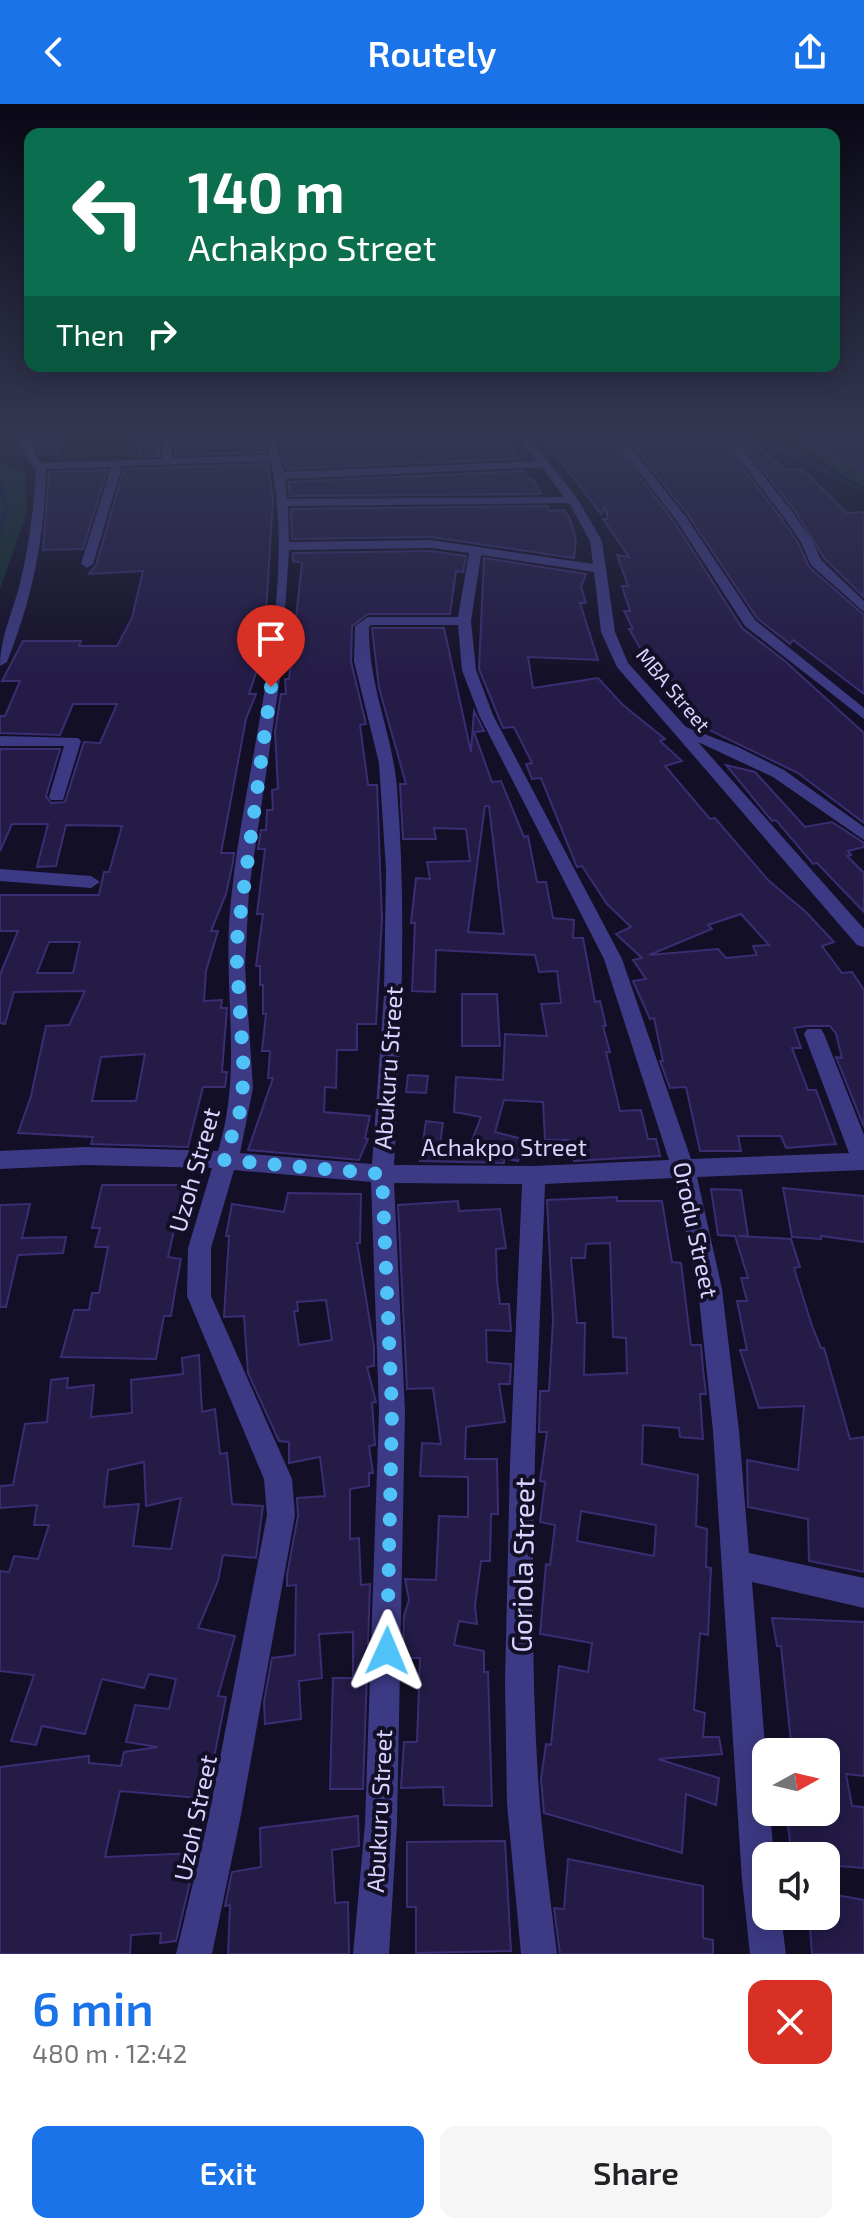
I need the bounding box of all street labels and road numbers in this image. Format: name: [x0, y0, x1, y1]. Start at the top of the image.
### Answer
street label: MBA Street: [632, 643, 716, 736]
street label: Abukuru Street: [367, 985, 408, 1150]
street label: Uzoh Street: [162, 1104, 225, 1235]
street label: Achakpo Street: [421, 1132, 587, 1161]
street label: Orodu Street: [668, 1159, 725, 1300]
street label: Goriola Street: [503, 1477, 541, 1653]
street label: Abukuru Street: [360, 1729, 397, 1893]
street label: Uzoh Street: [167, 1752, 222, 1883]

